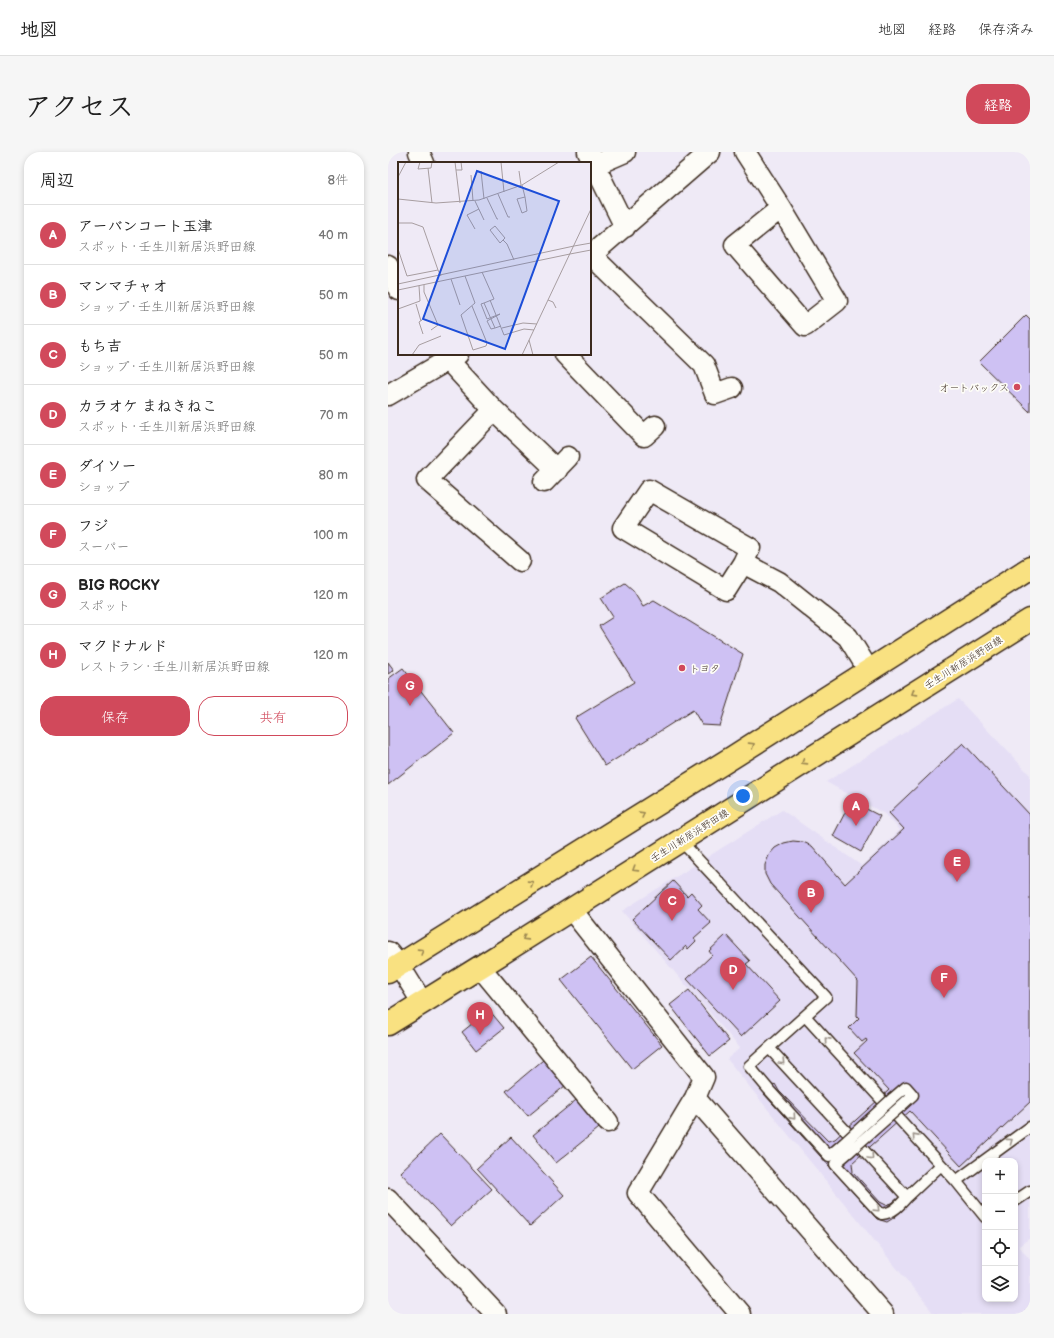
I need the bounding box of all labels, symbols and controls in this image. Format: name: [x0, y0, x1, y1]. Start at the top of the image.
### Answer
text: 地図: [20, 19, 58, 42]
text: 地図: [878, 21, 906, 38]
text: 経路: [928, 21, 956, 38]
text: 保存済み: [978, 21, 1034, 38]
button: 経路: [966, 84, 1030, 124]
text: アクセス: [24, 91, 134, 124]
inset map: [398, 162, 591, 355]
text: 周辺: [40, 171, 74, 191]
text: 8件: [327, 172, 348, 188]
text: アーバンコート玉津: [78, 217, 212, 236]
text: A: [49, 227, 57, 243]
text: 40 m: [318, 227, 348, 243]
text: スポット · 壬生川新居浜野田線: [78, 239, 255, 255]
text: マンマチャオ: [78, 277, 167, 296]
text: B: [48, 287, 58, 303]
text: 50 m: [319, 287, 348, 303]
text: ショップ · 壬生川新居浜野田線: [78, 299, 255, 315]
text: もち吉: [78, 337, 122, 356]
text: C: [48, 347, 58, 363]
text: 50 m: [319, 347, 348, 363]
text: ショップ · 壬生川新居浜野田線: [78, 359, 255, 375]
place label: オートバックス: [939, 382, 1009, 394]
marker: オートバックス: [1012, 382, 1022, 392]
text: カラオケ まねきねこ: [78, 397, 217, 416]
text: D: [48, 407, 58, 423]
text: 70 m: [320, 407, 348, 423]
text: スポット · 壬生川新居浜野田線: [78, 419, 255, 435]
text: ダイソー: [78, 457, 137, 476]
text: E: [49, 467, 57, 483]
text: 80 m: [319, 467, 348, 483]
text: ショップ: [78, 479, 129, 495]
text: フジ: [78, 517, 108, 536]
text: F: [49, 527, 57, 543]
text: 100 m: [313, 527, 348, 543]
text: スーパー: [78, 539, 129, 555]
text: BIG ROCKY: [78, 576, 160, 595]
text: G: [48, 587, 58, 603]
text: 120 m: [313, 587, 348, 603]
text: スポット: [78, 598, 130, 614]
street label: 壬生川新居浜野田線: [922, 634, 1005, 692]
text: マクドナルド: [78, 637, 167, 656]
text: H: [48, 647, 58, 663]
text: 120 m: [313, 647, 348, 663]
text: レストラン · 壬生川新居浜野田線: [78, 659, 270, 675]
marker: トヨタ: [677, 663, 687, 673]
place label: トヨタ: [690, 663, 720, 675]
pin: G: [397, 673, 423, 706]
one-way arrow: [911, 688, 918, 696]
button: 保存: [40, 696, 190, 736]
button: 共有: [198, 696, 348, 736]
one-way arrow: [748, 742, 755, 750]
one-way arrow: [801, 757, 808, 765]
your location: [733, 786, 753, 806]
pin: A: [843, 793, 869, 826]
street label: 壬生川新居浜野田線: [648, 807, 731, 865]
one-way arrow: [638, 811, 645, 819]
pin: E: [944, 849, 970, 882]
one-way arrow: [632, 864, 639, 872]
one-way arrow: [527, 880, 534, 887]
pin: B: [798, 880, 824, 913]
pin: C: [659, 888, 685, 921]
one-way arrow: [522, 934, 529, 941]
one-way arrow: [417, 949, 424, 956]
pin: D: [720, 957, 746, 990]
pin: F: [931, 965, 957, 998]
pin: H: [467, 1002, 493, 1035]
one-way arrow: [824, 1037, 832, 1045]
one-way arrow: [777, 1057, 785, 1065]
one-way arrow: [789, 1112, 796, 1120]
one-way arrow: [912, 1133, 919, 1141]
one-way arrow: [1006, 1139, 1013, 1146]
one-way arrow: [866, 1153, 873, 1160]
map controls: [982, 1158, 1018, 1302]
button: +: [982, 1158, 1018, 1194]
button: −: [982, 1194, 1018, 1230]
one-way arrow: [872, 1204, 880, 1212]
button: locate: [982, 1230, 1018, 1266]
button: layers: [982, 1266, 1018, 1302]

